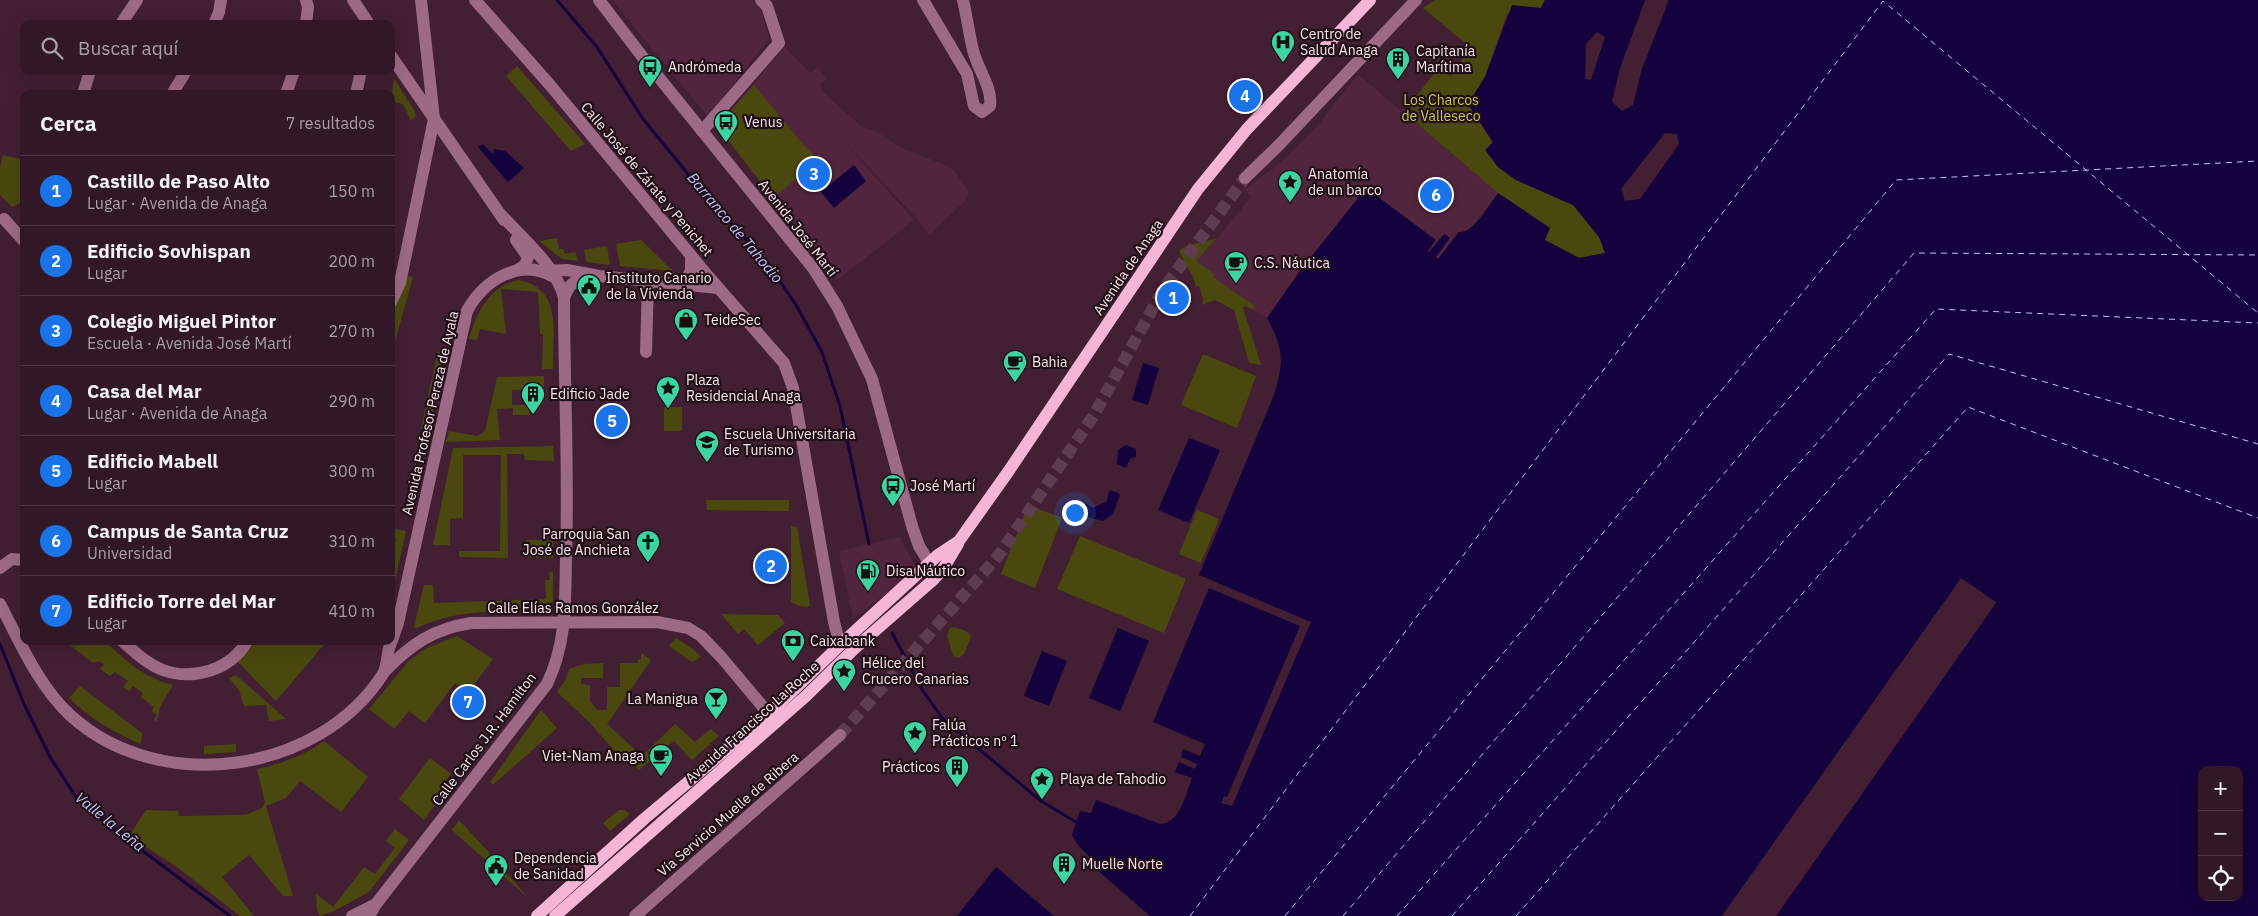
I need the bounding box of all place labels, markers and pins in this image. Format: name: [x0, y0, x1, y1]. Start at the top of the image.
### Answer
place label: Centro de Salud Anaga: [1300, 25, 1379, 59]
hospital icon: Centro de Salud Anaga: [1270, 29, 1296, 63]
place label: Capitanía Marítima: [1416, 42, 1476, 76]
building icon: Capitanía Marítima: [1385, 46, 1411, 80]
bus stop icon: Andrómeda: [637, 54, 663, 88]
place label: Andrómeda: [668, 58, 742, 76]
pin: 4: [1229, 77, 1261, 115]
bus stop icon: Venus: [713, 109, 739, 143]
place label: Venus: [744, 113, 783, 131]
pin: 3: [798, 155, 830, 193]
place label: Anatomía de un barco: [1308, 165, 1382, 199]
place icon: Anatomía de un barco: [1277, 169, 1303, 203]
pin: 6: [1420, 176, 1452, 214]
cafe icon: C.S. Náutica: [1223, 250, 1249, 284]
place label: C.S. Náutica: [1254, 254, 1331, 272]
place label: Instituto Canario de la Vivienda: [606, 269, 712, 303]
public building icon: Instituto Canario de la Vivienda: [576, 273, 602, 307]
pin: 1: [1157, 279, 1189, 317]
shop icon: TeideSec: [673, 307, 699, 341]
place label: TeideSec: [704, 311, 761, 329]
cafe icon: Bahia: [1002, 349, 1028, 383]
place label: Bahia: [1032, 353, 1068, 371]
place label: Plaza Residencial Anaga: [686, 371, 801, 405]
place icon: Plaza Residencial Anaga: [655, 375, 681, 409]
building icon: Edificio Jade: [520, 381, 546, 415]
place label: Edificio Jade: [550, 385, 630, 403]
pin: 5: [596, 402, 628, 440]
place label: Escuela Universitaria de Turismo: [724, 425, 856, 459]
school or university icon: Escuela Universitaria de Turismo: [694, 429, 720, 463]
bus stop icon: José Martí: [880, 473, 906, 507]
place label: José Martí: [910, 477, 976, 495]
place label: Parroquia San José de Anchieta: [523, 525, 631, 559]
church icon: Parroquia San José de Anchieta: [635, 529, 661, 563]
pin: 2: [755, 547, 787, 585]
fuel station icon: Disa Náutico: [855, 558, 881, 592]
place label: Disa Náutico: [886, 562, 965, 580]
bank icon: Caixabank: [780, 628, 806, 662]
place label: Caixabank: [810, 632, 876, 650]
place label: Hélice del Crucero Canarias: [862, 654, 969, 688]
place icon: Hélice del Crucero Canarias: [831, 658, 857, 692]
pin: 7: [452, 683, 484, 721]
bar icon: La Manigua: [703, 686, 729, 720]
place label: La Manigua: [627, 690, 699, 708]
place label: Falúa Prácticos nº 1: [932, 716, 1019, 750]
place icon: Falúa Prácticos nº 1: [902, 720, 928, 754]
cafe icon: Viet-Nam Anaga: [648, 743, 674, 777]
place label: Viet-Nam Anaga: [542, 747, 645, 765]
building icon: Prácticos: [944, 754, 970, 788]
place label: Prácticos: [882, 758, 940, 776]
place icon: Playa de Tahodio: [1029, 766, 1055, 800]
place label: Playa de Tahodio: [1060, 770, 1166, 788]
place label: Dependencia de Sanidad: [514, 849, 597, 883]
building icon: Muelle Norte: [1051, 851, 1077, 885]
public building icon: Dependencia de Sanidad: [483, 853, 509, 887]
place label: Muelle Norte: [1082, 855, 1163, 873]

